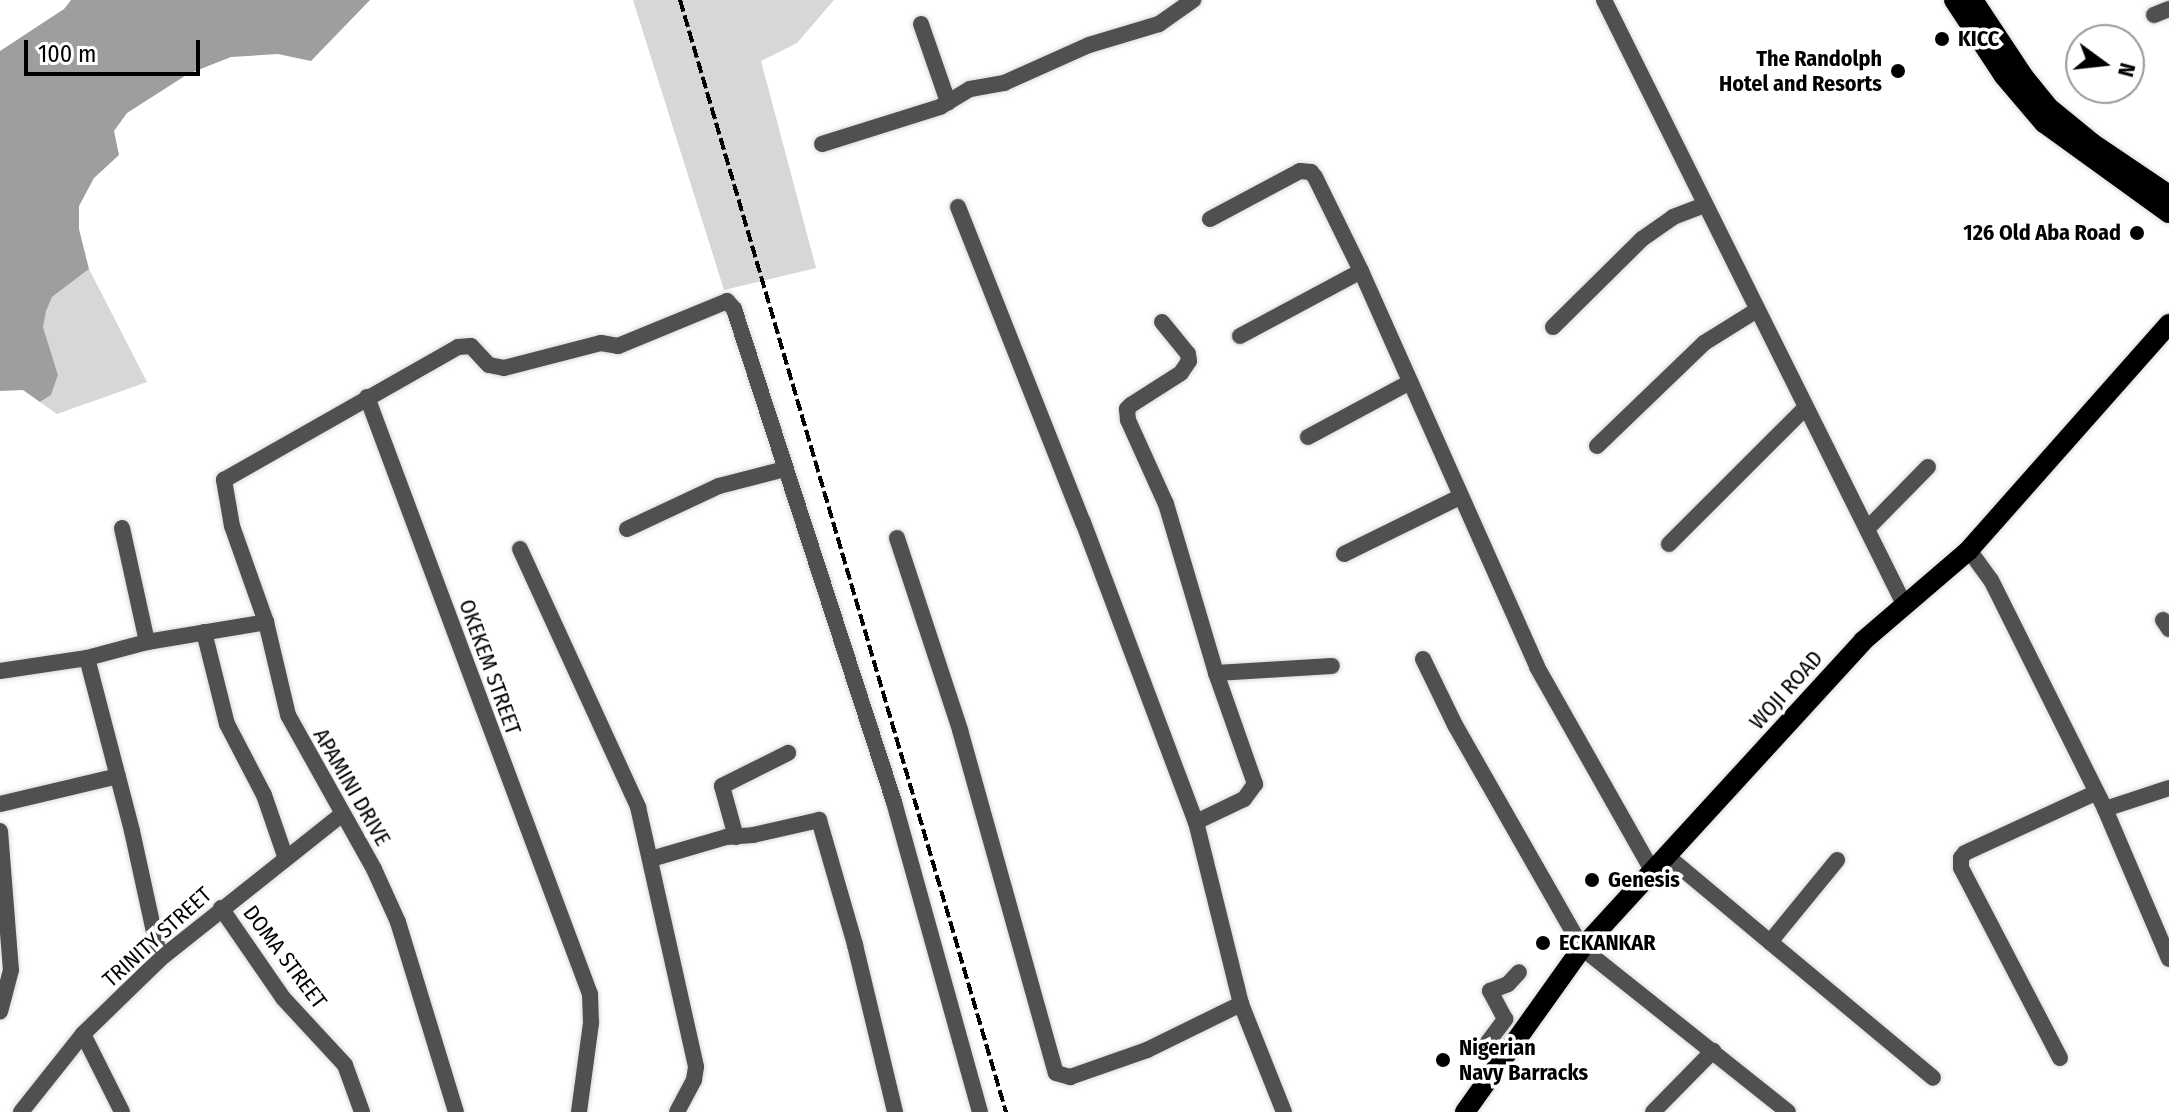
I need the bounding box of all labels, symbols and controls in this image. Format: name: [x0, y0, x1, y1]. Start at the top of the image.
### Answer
scale bar: [28, 24, 204, 74]
north arrow: [2065, 24, 2145, 104]
place label: KICC: [1958, 26, 1999, 52]
marker: KICC: [1933, 30, 1951, 48]
text: 100 m: [38, 40, 96, 68]
place label: The Randolph Hotel and Resorts: [1719, 45, 1882, 96]
text: N: [2112, 60, 2141, 80]
marker: The Randolph Hotel and Resorts: [1889, 62, 1907, 80]
place label: 126 Old Aba Road: [1963, 220, 2121, 246]
marker: 126 Old Aba Road: [2128, 224, 2146, 242]
street label: OKEKEM STREET: [453, 596, 527, 738]
street label: WOJI ROAD: [1744, 645, 1828, 735]
street label: APAMINI DRIVE: [308, 724, 396, 850]
place label: Genesis: [1608, 867, 1680, 893]
marker: Genesis: [1583, 871, 1601, 889]
street label: TRINITY STREET: [97, 881, 217, 993]
street label: DOMA STREET: [238, 900, 332, 1014]
place label: ECKANKAR: [1559, 930, 1656, 956]
marker: ECKANKAR: [1534, 934, 1552, 952]
place label: Nigerian Navy Barracks: [1459, 1034, 1588, 1086]
marker: Nigerian Navy Barracks: [1434, 1051, 1452, 1069]

